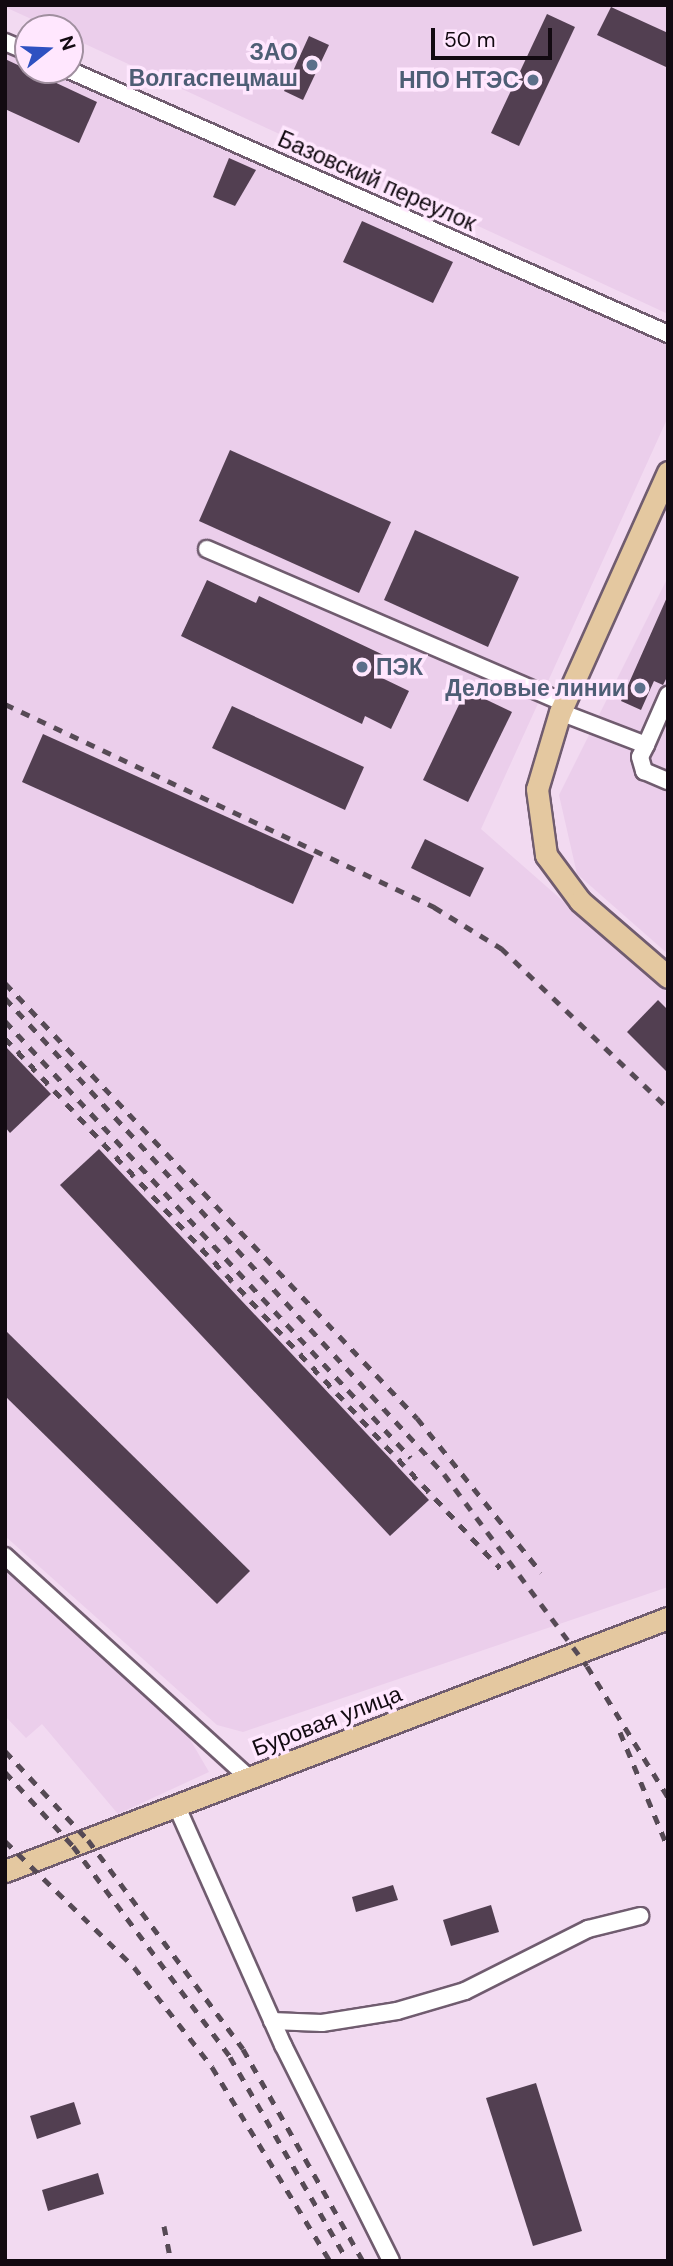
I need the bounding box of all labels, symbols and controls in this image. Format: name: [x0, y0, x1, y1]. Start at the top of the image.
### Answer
north arrow: [14, 14, 84, 84]
scale bar: [435, 14, 556, 58]
text: 50 m: [444, 26, 495, 54]
text: N: [54, 33, 82, 53]
place label: ЗАО Волгаспецмаш: [129, 38, 298, 92]
marker: ЗАО Волгаспецмаш: [304, 57, 320, 73]
place label: НПО НТЭС: [399, 66, 519, 94]
marker: НПО НТЭС: [525, 72, 541, 88]
street label: Базовский переулок: [274, 125, 480, 237]
place label: ПЭК: [376, 653, 423, 681]
marker: ПЭК: [354, 659, 370, 675]
place label: Деловые линии: [445, 674, 626, 702]
marker: Деловые линии: [632, 680, 648, 696]
street label: Буровая улица: [248, 1680, 406, 1762]

